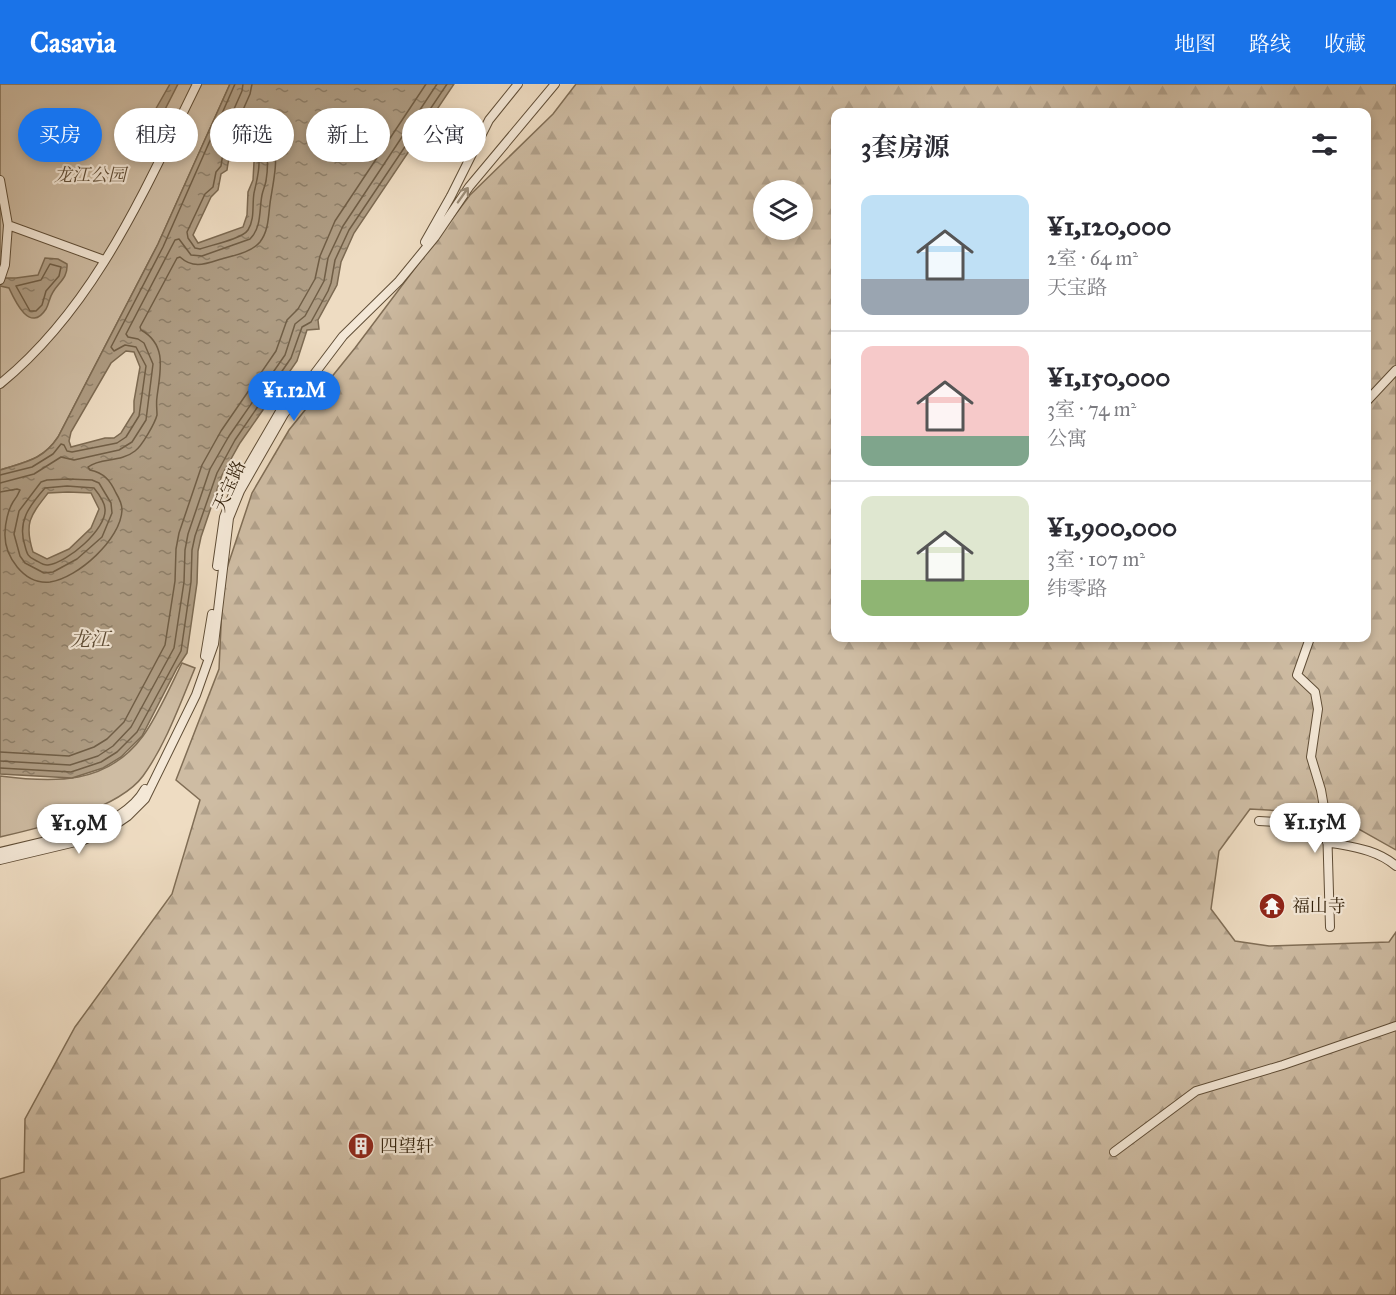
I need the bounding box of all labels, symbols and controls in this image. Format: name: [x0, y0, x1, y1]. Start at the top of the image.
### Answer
text: Casavia: [30, 25, 116, 60]
text: 地图: [1174, 31, 1216, 57]
text: 路线: [1249, 31, 1291, 57]
text: 收藏: [1324, 31, 1366, 57]
chip: 买房: [18, 108, 102, 162]
chip: 租房: [114, 108, 198, 162]
chip: 筛选: [210, 108, 294, 162]
chip: 新上: [306, 108, 390, 162]
chip: 公寓: [402, 108, 486, 162]
icon: filters: [1308, 128, 1341, 161]
text: 3套房源: [861, 131, 949, 163]
park label: 龙江公园: [54, 164, 129, 186]
map controls: [753, 180, 813, 240]
button: layers: [753, 180, 813, 240]
one-way arrow: [457, 188, 469, 204]
text: ¥1,120,000: [1047, 210, 1171, 242]
icon: home: [909, 219, 981, 291]
text: 2室 · 64 m²: [1047, 246, 1138, 270]
text: 天宝路: [1047, 275, 1107, 299]
text: ¥1,150,000: [1047, 361, 1170, 393]
icon: home: [909, 370, 981, 442]
pin: ¥1.12M: [245, 371, 343, 422]
text: ¥1.12M: [262, 378, 326, 402]
text: 3室 · 74 m²: [1047, 397, 1136, 421]
text: 公寓: [1047, 426, 1087, 450]
street label: 天宝路: [208, 457, 250, 515]
text: ¥1,900,000: [1047, 511, 1177, 543]
icon: home: [909, 520, 981, 592]
text: 3室 · 107 m²: [1047, 547, 1145, 571]
text: 纬零路: [1047, 576, 1107, 600]
water label: 龙江: [70, 627, 113, 651]
pin: ¥1.15M: [1266, 803, 1364, 854]
pin: ¥1.9M: [37, 804, 121, 855]
text: ¥1.15M: [1284, 810, 1346, 834]
text: ¥1.9M: [51, 811, 107, 835]
temple icon: 福山寺: [1257, 891, 1287, 921]
place label: 福山寺: [1292, 895, 1346, 917]
building icon: 四望轩: [346, 1131, 376, 1161]
place label: 四望轩: [380, 1135, 434, 1157]

